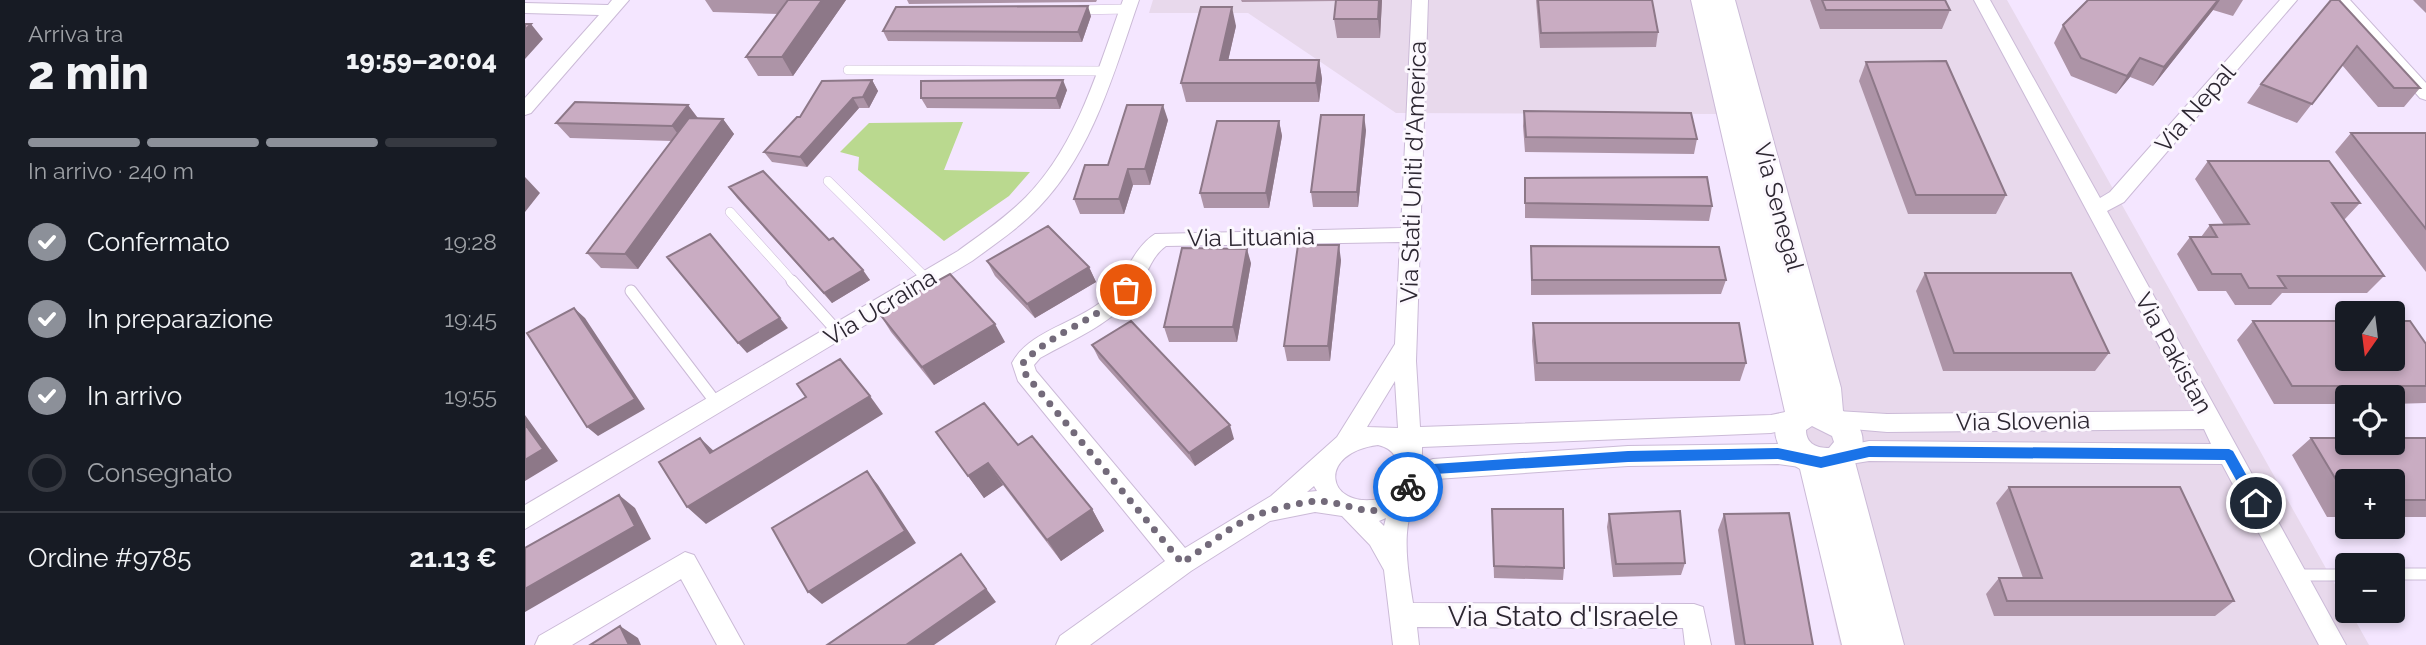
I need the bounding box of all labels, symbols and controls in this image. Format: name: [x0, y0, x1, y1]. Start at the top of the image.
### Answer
text: Arriva tra: [28, 20, 123, 47]
street label: Via Stati Uniti d'America: [1394, 40, 1432, 304]
text: 19:59–20:04: [346, 45, 497, 75]
text: 2 min: [28, 46, 149, 100]
street label: Via Nepal: [2149, 58, 2242, 158]
street label: Via Senegal: [1748, 140, 1810, 275]
text: In arrivo · 240 m: [28, 157, 194, 184]
street label: Via Lituania: [1187, 221, 1315, 253]
icon: check: [28, 223, 66, 261]
text: Confermato: [87, 227, 230, 257]
text: 19:28: [444, 228, 497, 255]
pin: [1096, 260, 1156, 320]
street label: Via Ucraina: [819, 262, 941, 352]
icon: bag: [1107, 271, 1145, 309]
street label: Via Pakistan: [2129, 288, 2219, 418]
icon: check: [28, 300, 66, 338]
north arrow: [2335, 301, 2405, 371]
map controls: [2335, 301, 2405, 623]
text: In preparazione: [87, 304, 273, 334]
text: 19:45: [444, 305, 497, 332]
icon: check: [28, 377, 66, 415]
text: In arrivo: [87, 381, 182, 411]
text: 19:55: [444, 382, 497, 409]
button: locate: [2335, 385, 2405, 455]
street label: Via Slovenia: [1956, 405, 2090, 437]
courier: [1373, 452, 1443, 522]
text: Consegnato: [87, 458, 233, 488]
icon: bike: [1389, 468, 1427, 506]
button: +: [2335, 469, 2405, 539]
pin: [2226, 473, 2286, 533]
icon: home: [2237, 484, 2275, 522]
text: Ordine #9785: [28, 543, 191, 573]
text: 21.13 €: [409, 543, 497, 573]
button: −: [2335, 553, 2405, 623]
street label: Via Stato d'Israele: [1448, 600, 1678, 633]

